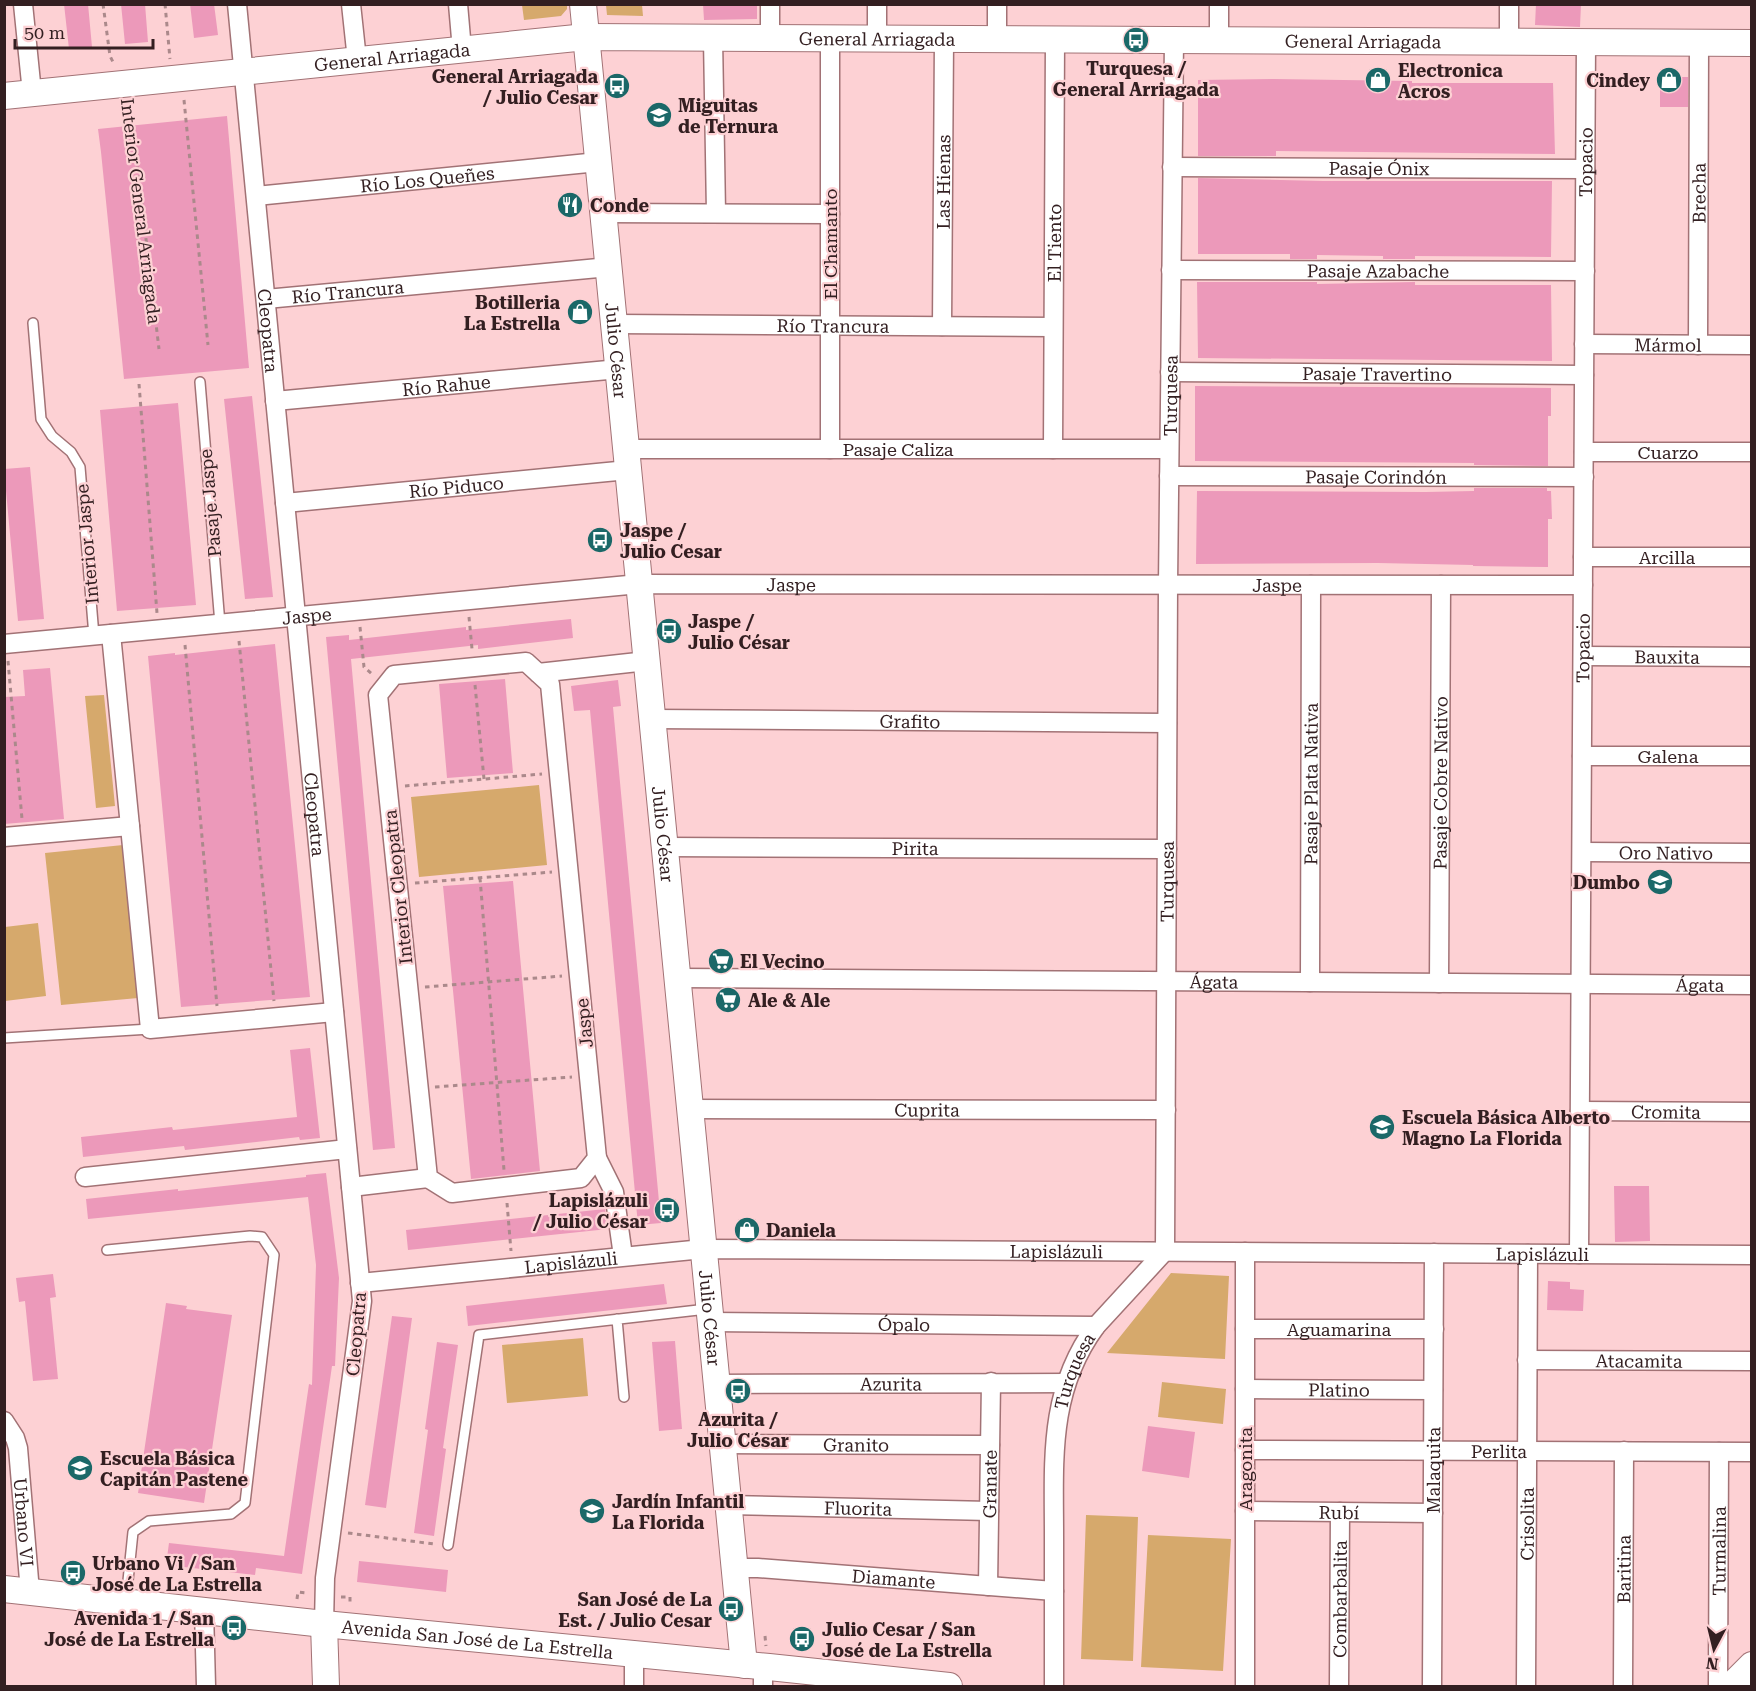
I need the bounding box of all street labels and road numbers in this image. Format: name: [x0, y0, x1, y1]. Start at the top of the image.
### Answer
street label: General Arriagada: [799, 28, 956, 49]
street label: General Arriagada: [1285, 30, 1442, 52]
street label: General Arriagada: [313, 38, 471, 75]
street label: Interior General Arriagada: [117, 97, 165, 325]
street label: Topacio: [1575, 127, 1596, 197]
street label: Las Hienas: [932, 135, 954, 229]
street label: Pasaje Ónix: [1328, 157, 1430, 179]
street label: Río Los Queñes: [359, 162, 495, 196]
street label: Brecha: [1688, 162, 1709, 223]
street label: El Chamanto: [820, 188, 841, 300]
street label: El Tiento: [1043, 204, 1065, 282]
street label: Pasaje Azabache: [1307, 260, 1449, 281]
street label: Río Trancura: [291, 276, 405, 307]
street label: Cleopatra: [254, 287, 283, 374]
street label: Julio César: [601, 301, 632, 399]
street label: Río Trancura: [777, 315, 890, 336]
street label: Mármol: [1634, 334, 1702, 355]
street label: Turquesa: [1159, 355, 1181, 436]
street label: Pasaje Travertino: [1302, 362, 1452, 385]
street label: Río Rahue: [401, 371, 491, 400]
street label: Pasaje Caliza: [842, 439, 954, 460]
street label: Cuarzo: [1638, 442, 1698, 463]
street label: Pasaje Jaspe: [195, 448, 225, 558]
street label: Pasaje Corindón: [1305, 466, 1447, 487]
street label: Río Piduco: [408, 472, 505, 502]
street label: Interior Jaspe: [71, 483, 103, 605]
street label: Arcilla: [1639, 547, 1695, 568]
street label: Jaspe: [766, 574, 816, 595]
street label: Jaspe: [1252, 574, 1302, 595]
street label: Jaspe: [281, 603, 332, 628]
street label: Topacio: [1572, 613, 1593, 683]
street label: Bauxita: [1634, 646, 1700, 667]
street label: Pasaje Cobre Nativo: [1429, 696, 1451, 870]
street label: Pasaje Plata Nativa: [1300, 702, 1321, 865]
street label: Grafito: [879, 710, 941, 732]
street label: Galena: [1638, 746, 1699, 767]
street label: Cleopatra: [301, 771, 330, 857]
street label: Julio César: [648, 785, 679, 883]
street label: Interior Cleopatra: [379, 808, 417, 965]
street label: Pirita: [891, 837, 939, 859]
street label: Turquesa: [1156, 841, 1177, 922]
street label: Oro Nativo: [1619, 842, 1713, 863]
street label: Ágata: [1190, 971, 1239, 992]
street label: Ágata: [1676, 974, 1725, 995]
street label: Jaspe: [571, 997, 597, 1049]
street label: Cuprita: [894, 1099, 960, 1120]
street label: Cromita: [1631, 1101, 1701, 1122]
street label: Lapislázuli: [1009, 1240, 1103, 1262]
street label: Lapislázuli: [1495, 1243, 1589, 1265]
street label: Lapislázuli: [523, 1247, 619, 1277]
street label: Julio César: [695, 1269, 725, 1367]
street label: Cleopatra: [342, 1291, 370, 1377]
street label: Ópalo: [878, 1313, 930, 1335]
street label: Aguamarina: [1287, 1319, 1392, 1340]
street label: Turquesa: [1050, 1328, 1099, 1411]
street label: Atacamita: [1595, 1350, 1683, 1371]
street label: Azurita: [860, 1373, 922, 1394]
street label: Platino: [1308, 1379, 1370, 1400]
street label: Malaquita: [1422, 1426, 1444, 1513]
street label: Aragonita: [1235, 1427, 1256, 1511]
street label: Granito: [823, 1434, 889, 1455]
street label: Perlita: [1471, 1440, 1527, 1462]
street label: Granate: [978, 1449, 1001, 1519]
street label: Urbano VI: [10, 1477, 38, 1567]
street label: Crisolita: [1516, 1487, 1537, 1561]
street label: Fluorita: [824, 1497, 893, 1519]
street label: Rubí: [1319, 1501, 1360, 1523]
street label: Turmalina: [1708, 1506, 1729, 1596]
street label: Baritina: [1613, 1534, 1634, 1603]
street label: Combarbalita: [1329, 1540, 1350, 1658]
street label: Diamante: [851, 1565, 936, 1592]
street label: Avenida San José de La Estrella: [341, 1615, 614, 1662]

